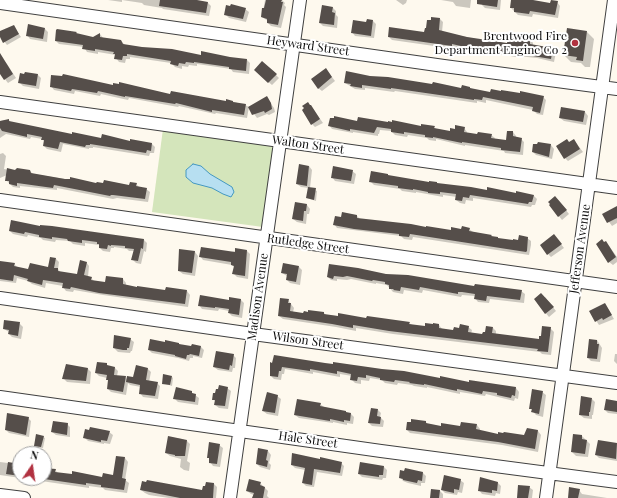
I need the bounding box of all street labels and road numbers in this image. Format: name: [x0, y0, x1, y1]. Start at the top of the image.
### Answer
street label: Heyward Street: [266, 33, 350, 59]
street label: Walton Street: [271, 133, 345, 157]
street label: Jefferson Avenue: [567, 203, 593, 295]
street label: Rutledge Street: [266, 231, 350, 257]
street label: Madison Avenue: [245, 252, 271, 342]
street label: Wilson Street: [271, 329, 345, 353]
street label: Hale Street: [277, 429, 339, 451]

